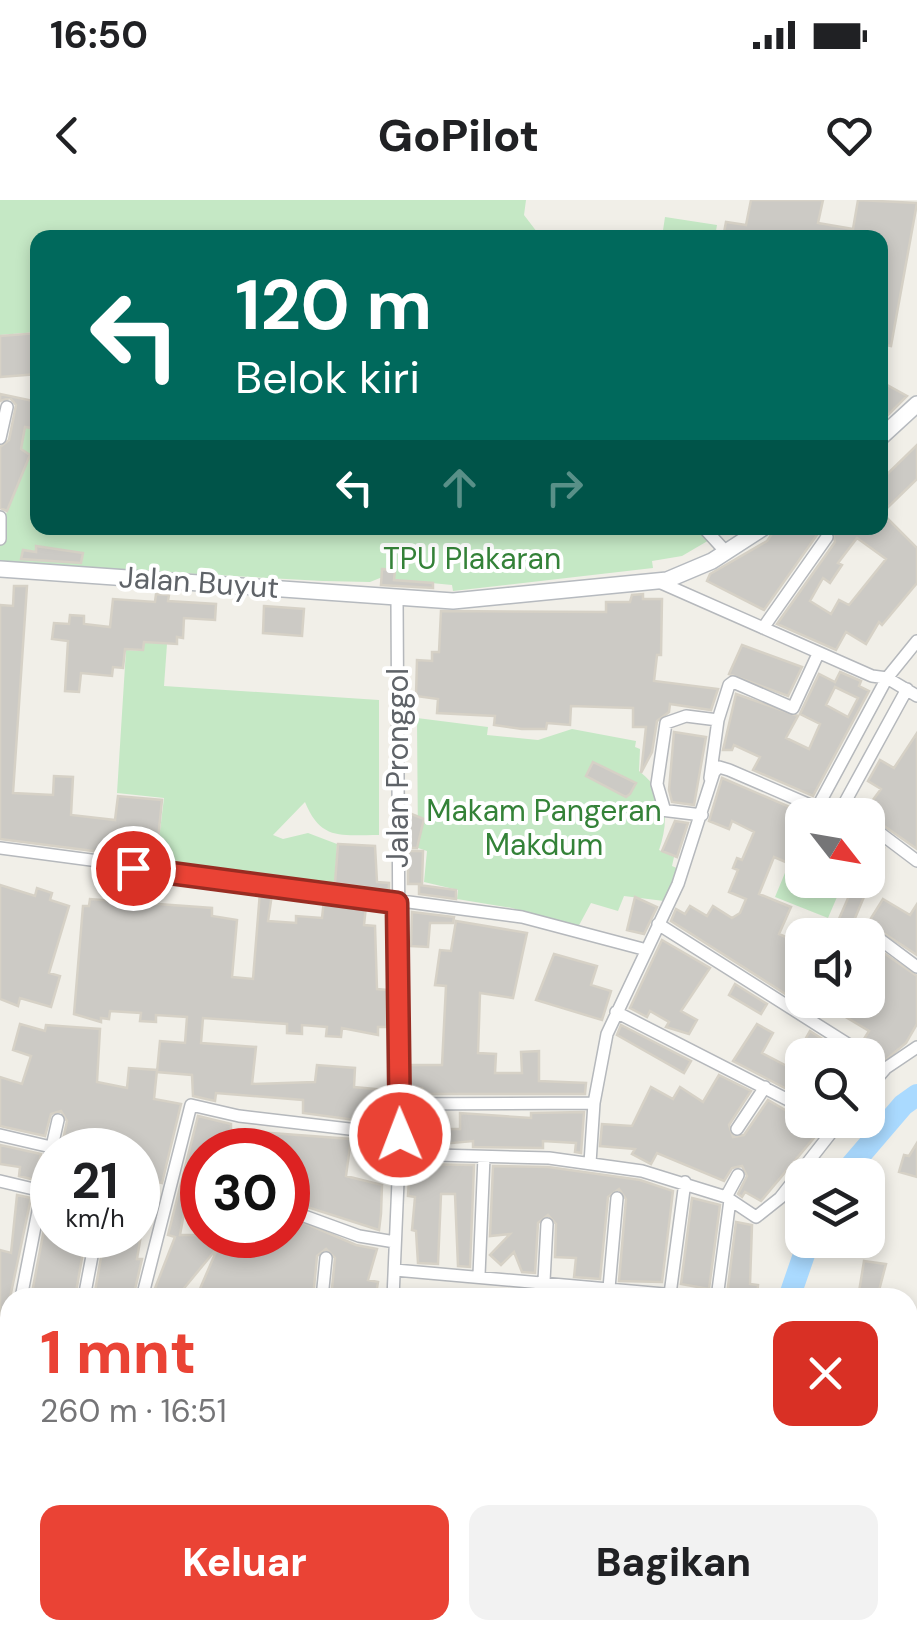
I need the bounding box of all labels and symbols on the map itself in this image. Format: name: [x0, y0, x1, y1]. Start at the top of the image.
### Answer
park label: TPU Plakaran: [383, 539, 561, 578]
street label: Jalan Buyut: [118, 557, 280, 607]
street label: Jalan Pronggol: [378, 668, 417, 868]
park label: Makam Pangeran Makdum: [426, 791, 662, 864]
north arrow: [785, 798, 885, 898]
pin: [91, 826, 176, 911]
position arrow: [348, 1083, 452, 1187]
speed limit sign: 30: [180, 1128, 310, 1258]

